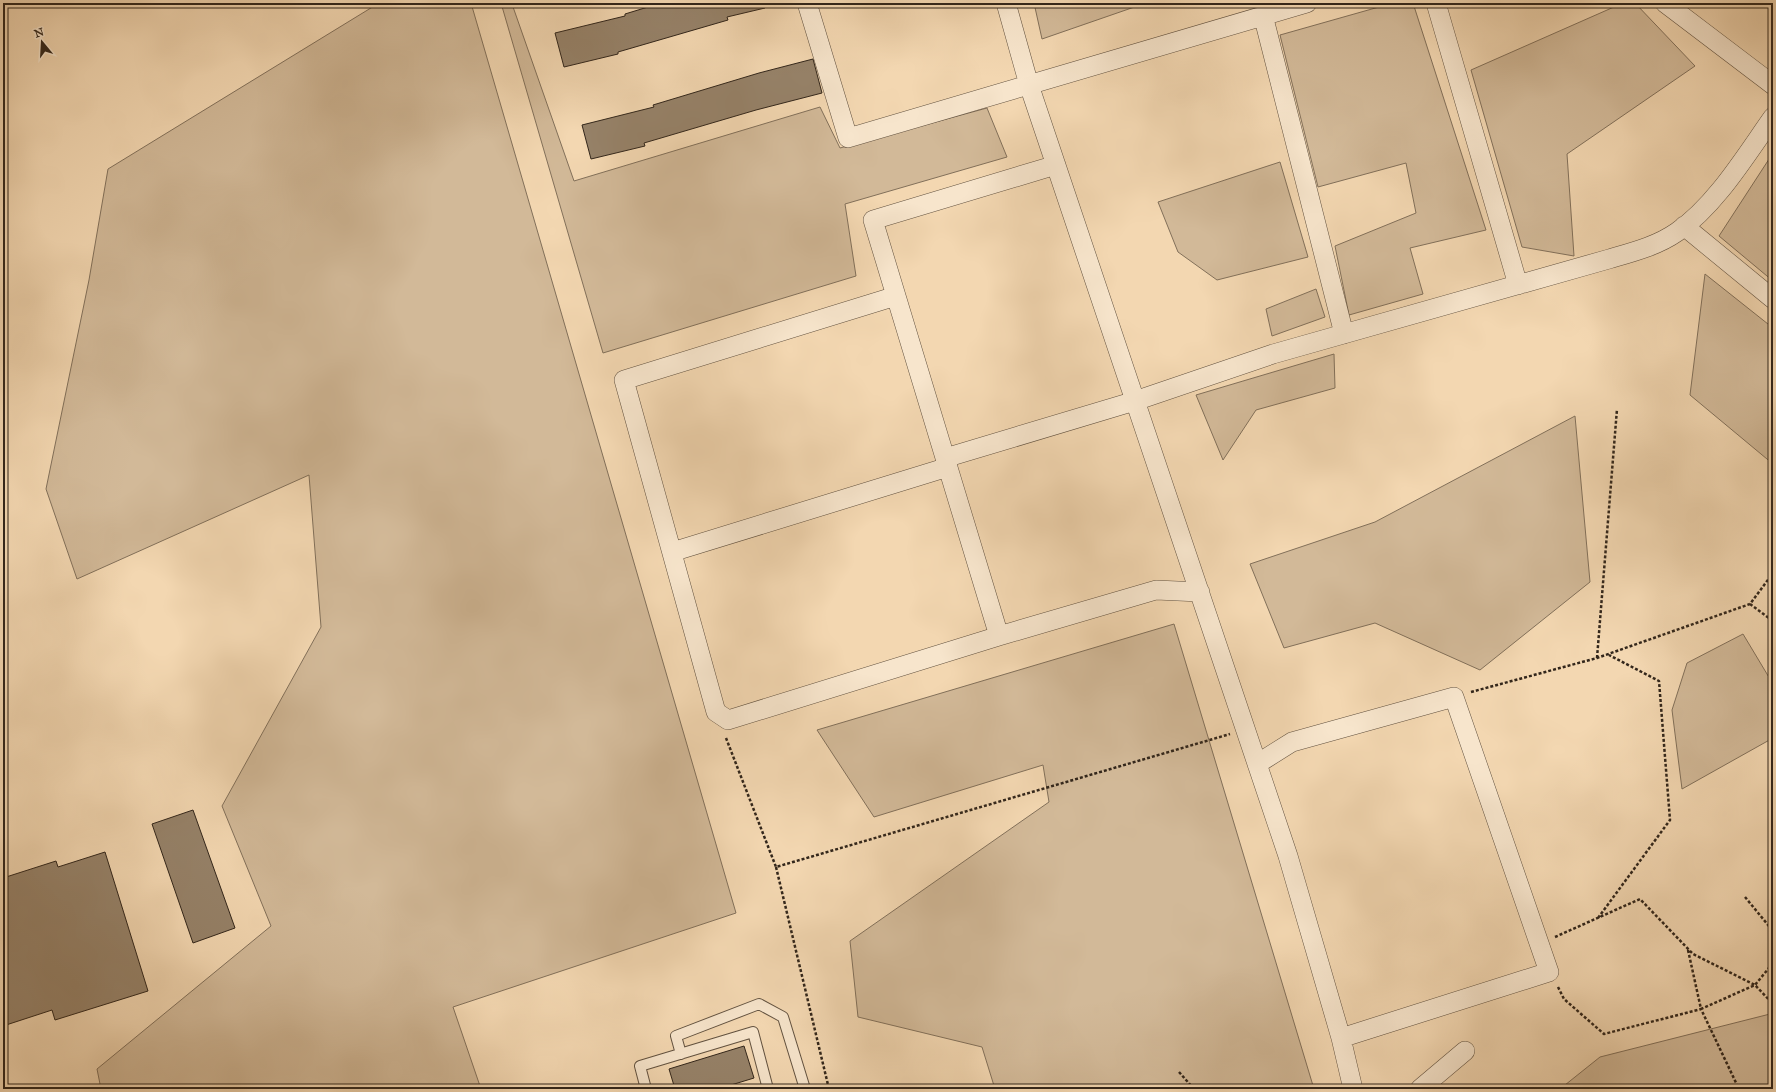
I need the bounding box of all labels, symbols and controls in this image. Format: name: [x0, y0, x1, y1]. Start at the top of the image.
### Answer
north arrow: [22, 22, 62, 62]
text: N: [33, 25, 46, 41]

